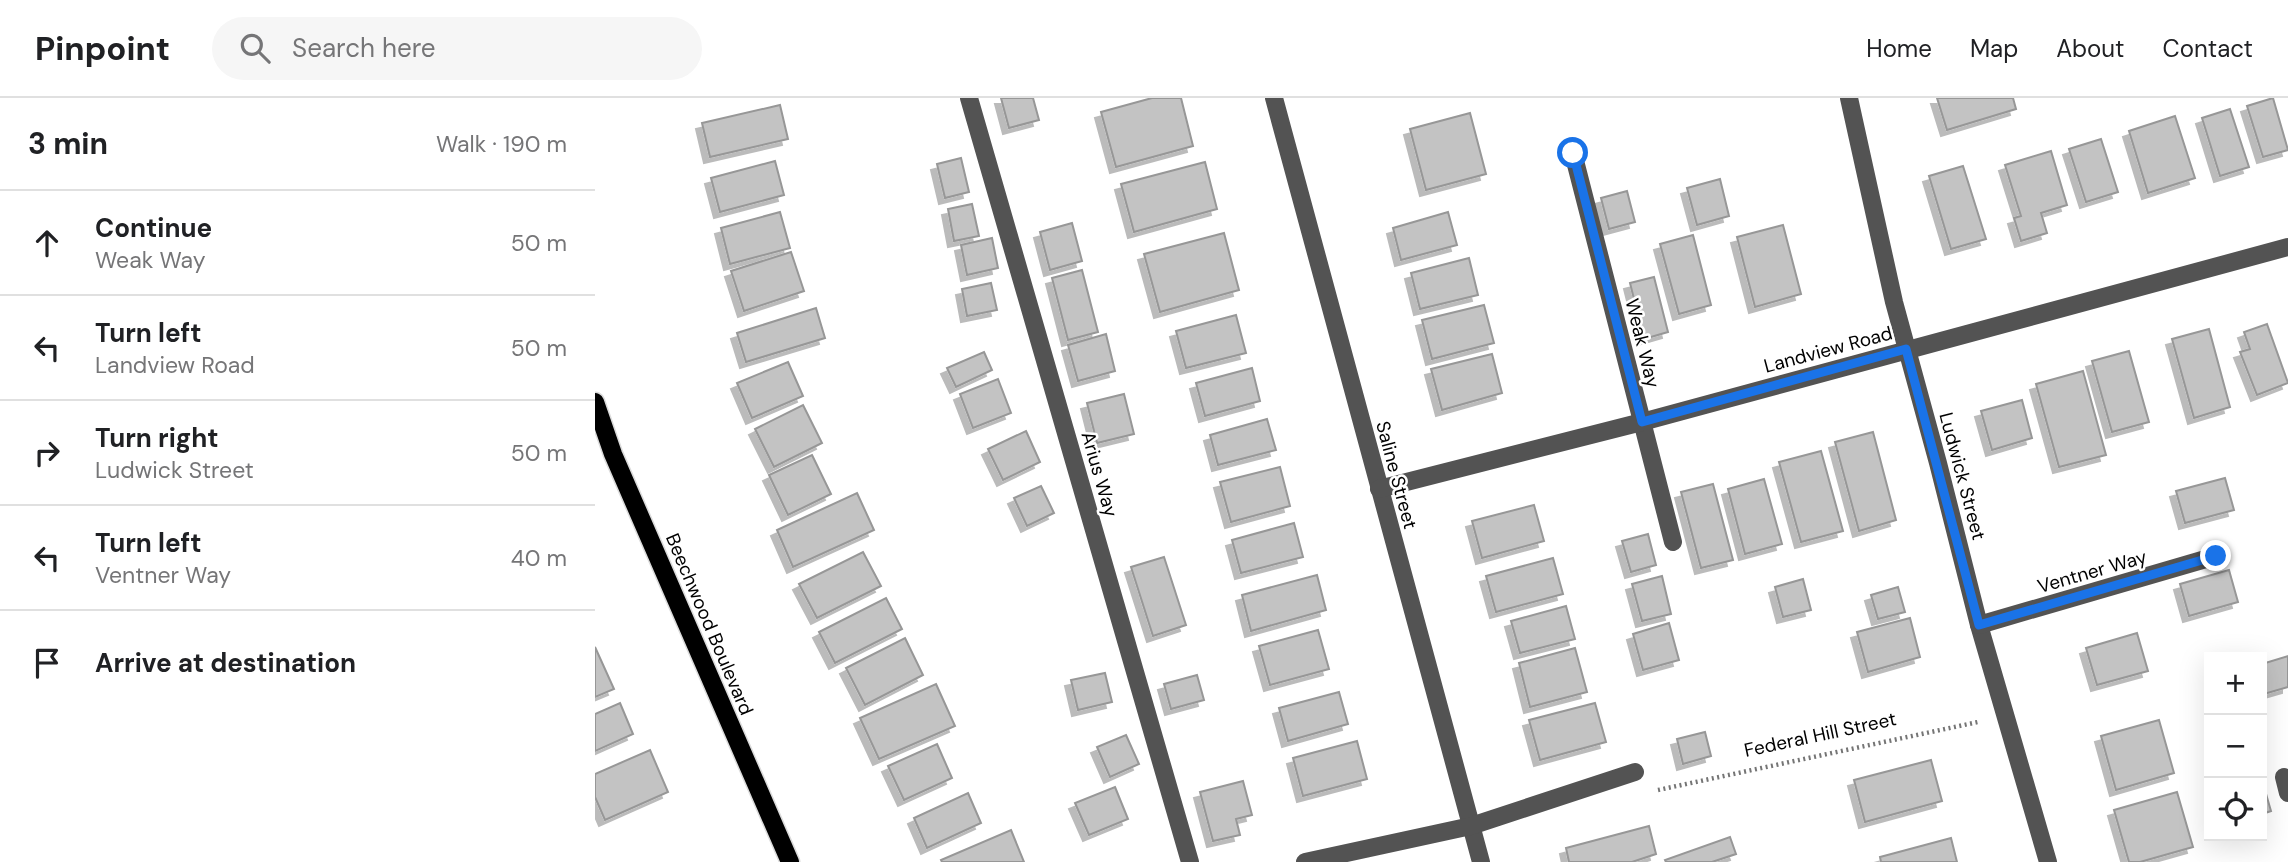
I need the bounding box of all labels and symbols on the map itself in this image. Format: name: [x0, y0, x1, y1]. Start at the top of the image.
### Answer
route start: [1557, 137, 1588, 168]
street label: Weak Way: [1619, 296, 1666, 391]
street label: Landview Road: [1761, 320, 1895, 379]
street label: Ludwick Street: [1933, 410, 1992, 543]
street label: Saline Street: [1370, 418, 1423, 532]
street label: Arius Way: [1075, 429, 1124, 520]
street label: Beechwood Boulevard: [660, 529, 759, 719]
route end: [2200, 540, 2231, 571]
street label: Ventner Way: [2035, 544, 2150, 599]
street label: Federal Hill Street: [1742, 706, 1898, 763]

